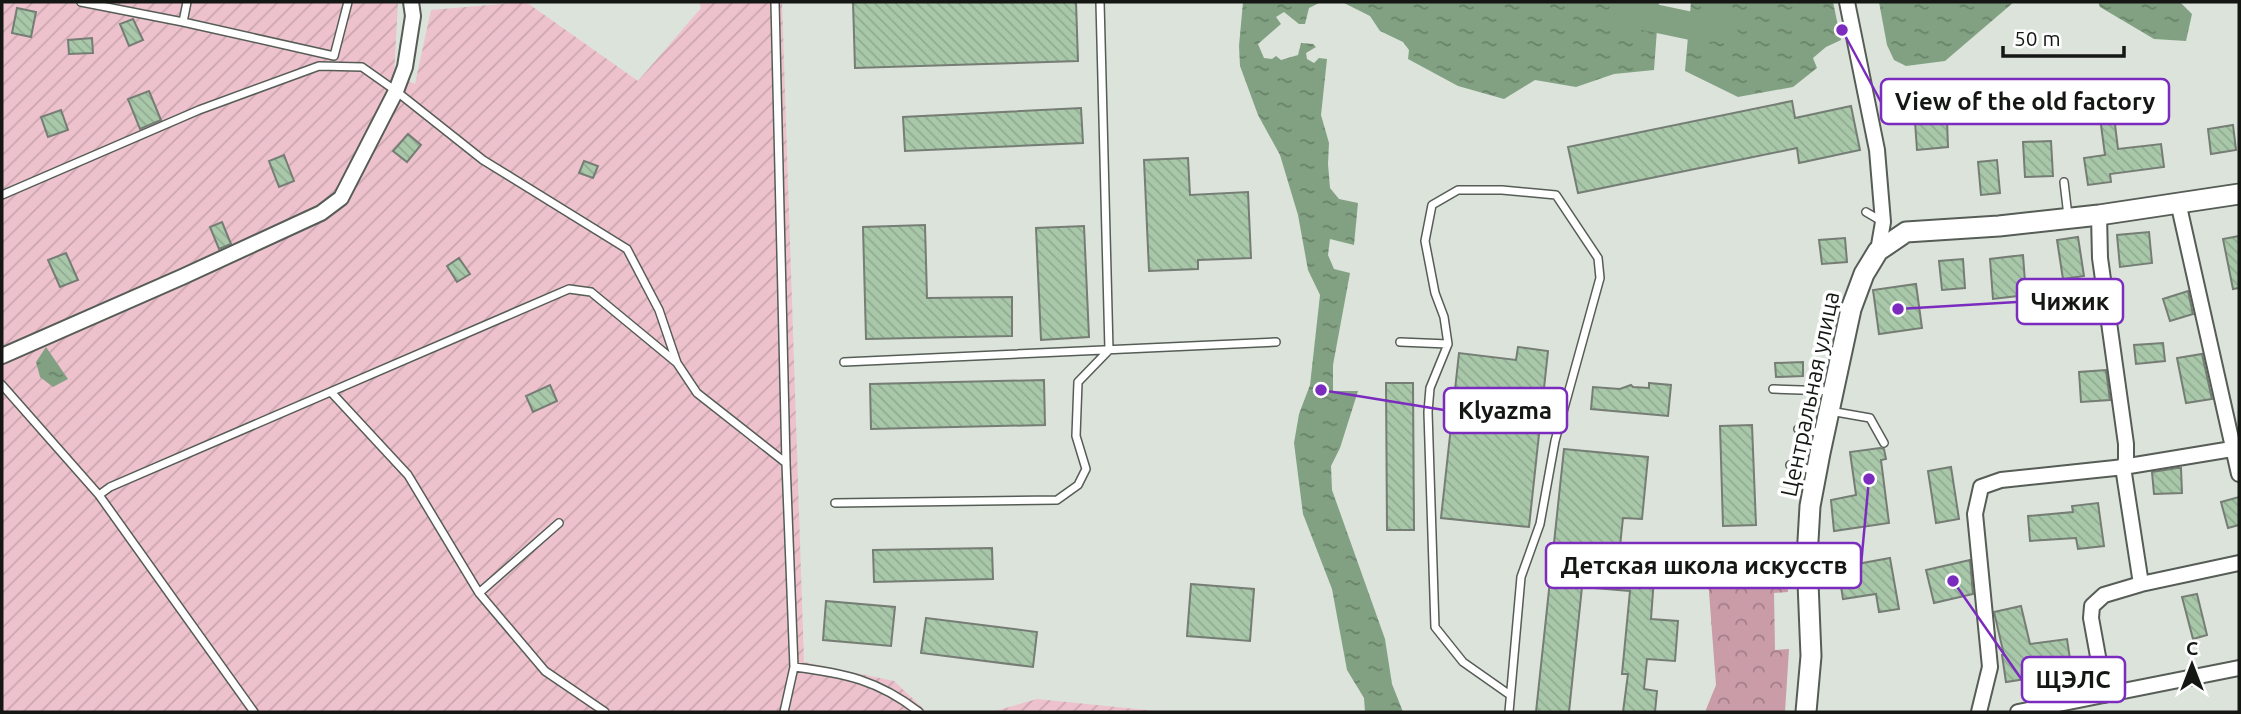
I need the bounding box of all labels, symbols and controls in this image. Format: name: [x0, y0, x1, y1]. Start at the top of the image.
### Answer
scale bar: [2003, 14, 2124, 58]
text: 50 m: [2014, 26, 2061, 50]
callout: View of the old factory: [1881, 79, 2169, 124]
text: View of the old factory: [1895, 88, 2156, 115]
callout: Чижик: [2017, 279, 2123, 324]
text: Чижик: [2031, 288, 2110, 315]
street label: Центральная улица: [1776, 289, 1843, 499]
callout: Klyazma: [1444, 388, 1567, 433]
text: Klyazma: [1458, 397, 1552, 424]
callout: Детская школа искусств: [1546, 543, 1861, 588]
text: Детская школа искусств: [1561, 552, 1847, 579]
north arrow: [2157, 630, 2227, 700]
text: С: [2186, 637, 2198, 659]
callout: ЩЭЛС: [2022, 657, 2125, 702]
text: ЩЭЛС: [2035, 666, 2111, 693]

